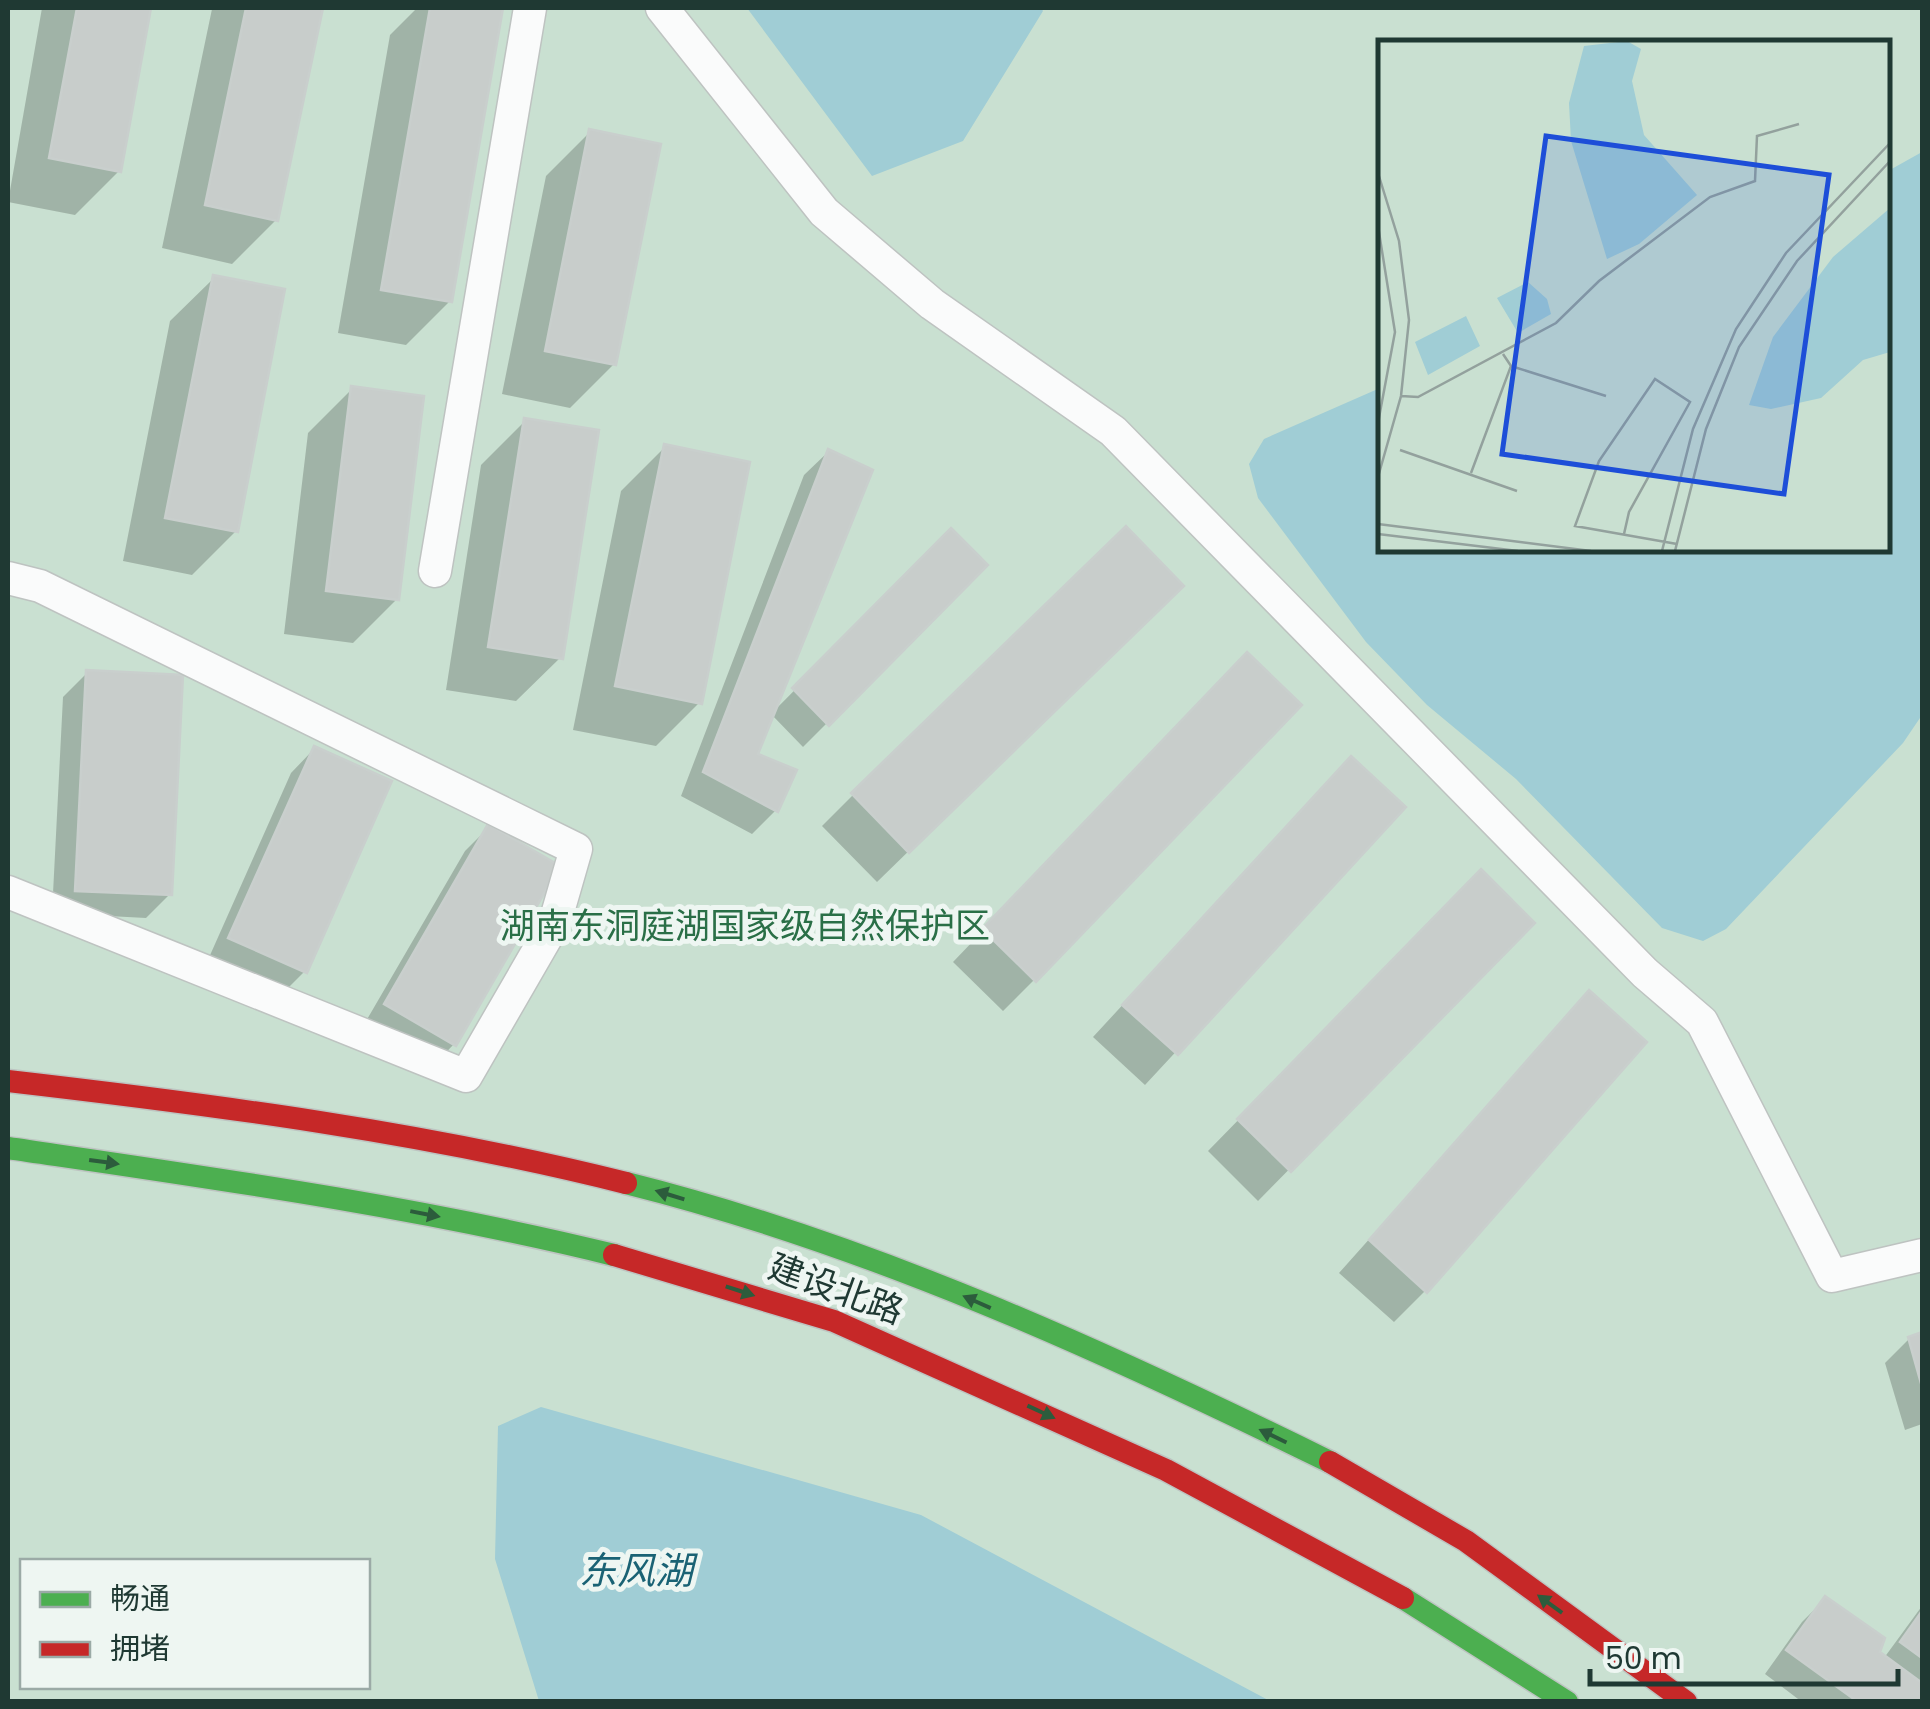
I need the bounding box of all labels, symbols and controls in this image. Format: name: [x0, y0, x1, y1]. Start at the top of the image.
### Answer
inset map: [1378, 40, 1890, 552]
park label: 湖南东洞庭湖国家级自然保护区: [500, 901, 990, 950]
one-way arrow: [89, 1154, 120, 1170]
one-way arrow: [654, 1187, 685, 1202]
one-way arrow: [410, 1206, 441, 1222]
street label: 建设北路: [762, 1242, 910, 1335]
one-way arrow: [725, 1285, 755, 1300]
one-way arrow: [962, 1294, 992, 1310]
one-way arrow: [1026, 1404, 1056, 1420]
one-way arrow: [1258, 1427, 1287, 1444]
water label: 东风湖: [579, 1544, 698, 1597]
legend: [20, 1559, 370, 1689]
text: 畅通: [110, 1577, 170, 1620]
one-way arrow: [1537, 1595, 1563, 1614]
scale bar: [1590, 1624, 1898, 1686]
text: 拥堵: [110, 1627, 170, 1670]
text: 50 m: [1605, 1637, 1682, 1680]

